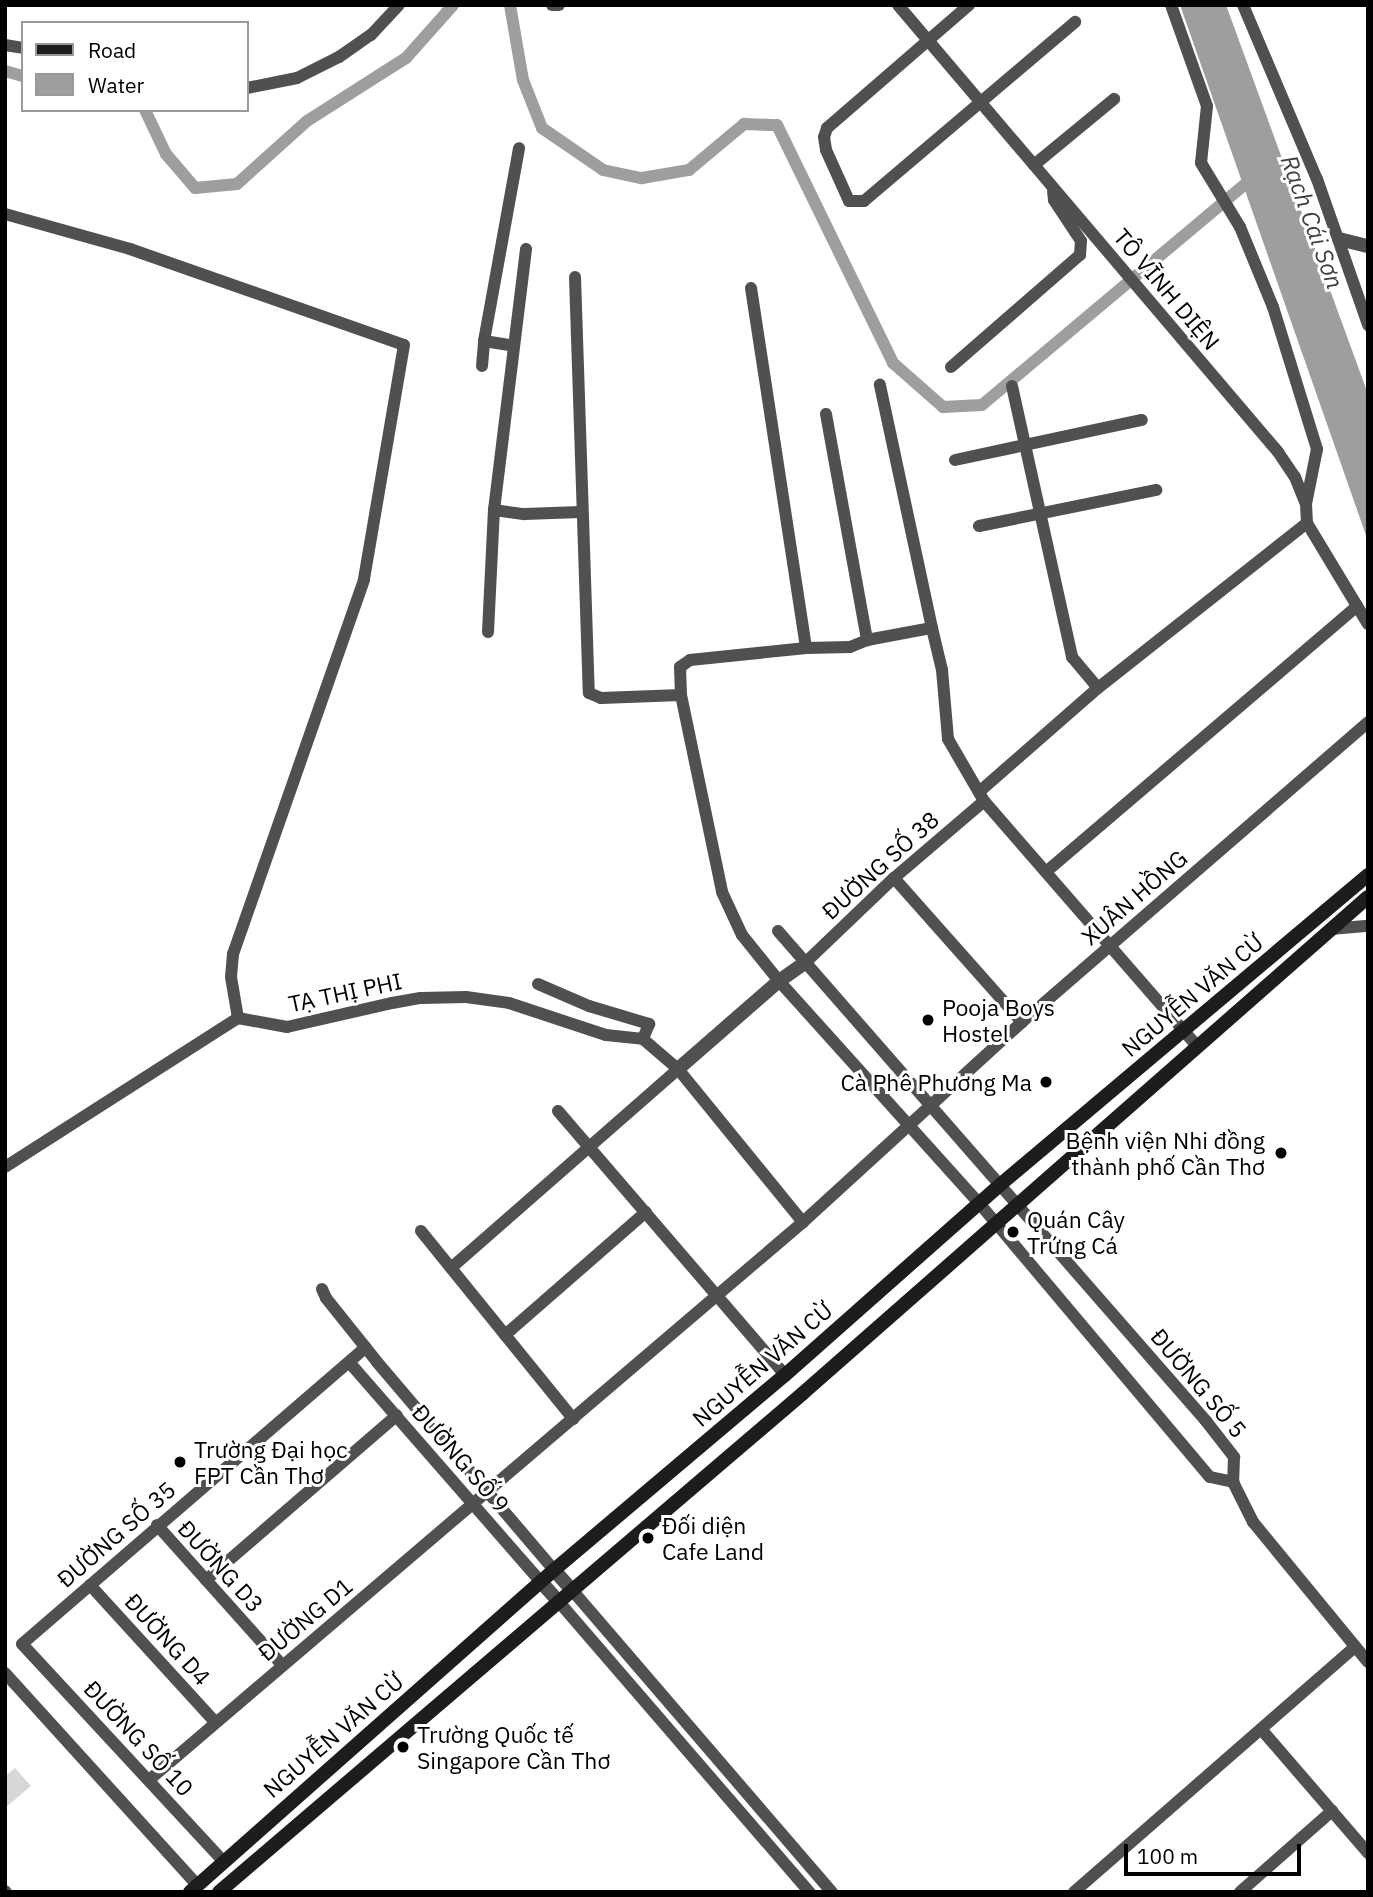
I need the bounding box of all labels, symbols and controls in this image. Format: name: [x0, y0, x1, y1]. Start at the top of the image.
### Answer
legend: [21, 21, 248, 112]
text: Road: [88, 36, 136, 64]
text: Water: [88, 71, 144, 99]
water label: Rạch Cái Sơn: [1275, 151, 1349, 293]
street label: TÔ VĨNH DIỆN: [1108, 223, 1226, 355]
street label: ĐƯỜNG SỐ 38: [816, 805, 944, 925]
street label: XUÂN HỒNG: [1076, 844, 1192, 950]
street label: NGUYỄN VĂN CỪ: [1116, 928, 1268, 1062]
street label: TẠ THỊ PHI: [286, 967, 404, 1017]
place label: Pooja Boys Hostel: [942, 993, 1055, 1047]
marker: Pooja Boys Hostel: [920, 1012, 936, 1028]
place label: Cà Phê Phương Ma: [840, 1068, 1032, 1096]
marker: Cà Phê Phương Ma: [1038, 1074, 1054, 1090]
place label: Bệnh viện Nhi đồng thành phố Cần Thơ: [1066, 1126, 1265, 1180]
marker: Bệnh viện Nhi đồng thành phố Cần Thơ: [1271, 1143, 1291, 1163]
place label: Quán Cây Trứng Cá: [1027, 1205, 1125, 1259]
marker: Quán Cây Trứng Cá: [1005, 1224, 1021, 1240]
street label: NGUYỄN VĂN CỪ: [687, 1296, 837, 1432]
street label: ĐƯỜNG SỐ 5: [1145, 1323, 1253, 1443]
street label: ĐƯỜNG SỐ 9: [407, 1398, 515, 1518]
place label: Trường Đại học FPT Cần Thơ: [194, 1435, 348, 1489]
marker: Trường Đại học FPT Cần Thơ: [172, 1454, 188, 1470]
street label: ĐƯỜNG SỐ 35: [51, 1475, 181, 1593]
place label: Đối diện Cafe Land: [662, 1511, 764, 1565]
street label: ĐƯỜNG D3: [173, 1514, 269, 1618]
marker: Đối diện Cafe Land: [640, 1530, 656, 1546]
street label: ĐƯỜNG D1: [252, 1572, 358, 1666]
street label: ĐƯỜNG D4: [120, 1587, 216, 1691]
street label: NGUYỄN VĂN CỪ: [258, 1667, 408, 1803]
street label: ĐƯỜNG SỐ 10: [79, 1675, 199, 1801]
place label: Trường Quốc tế Singapore Cần Thơ: [417, 1720, 610, 1774]
marker: Trường Quốc tế Singapore Cần Thơ: [395, 1739, 411, 1755]
scale bar: [1128, 1830, 1305, 1874]
text: 100 m: [1137, 1842, 1198, 1870]

